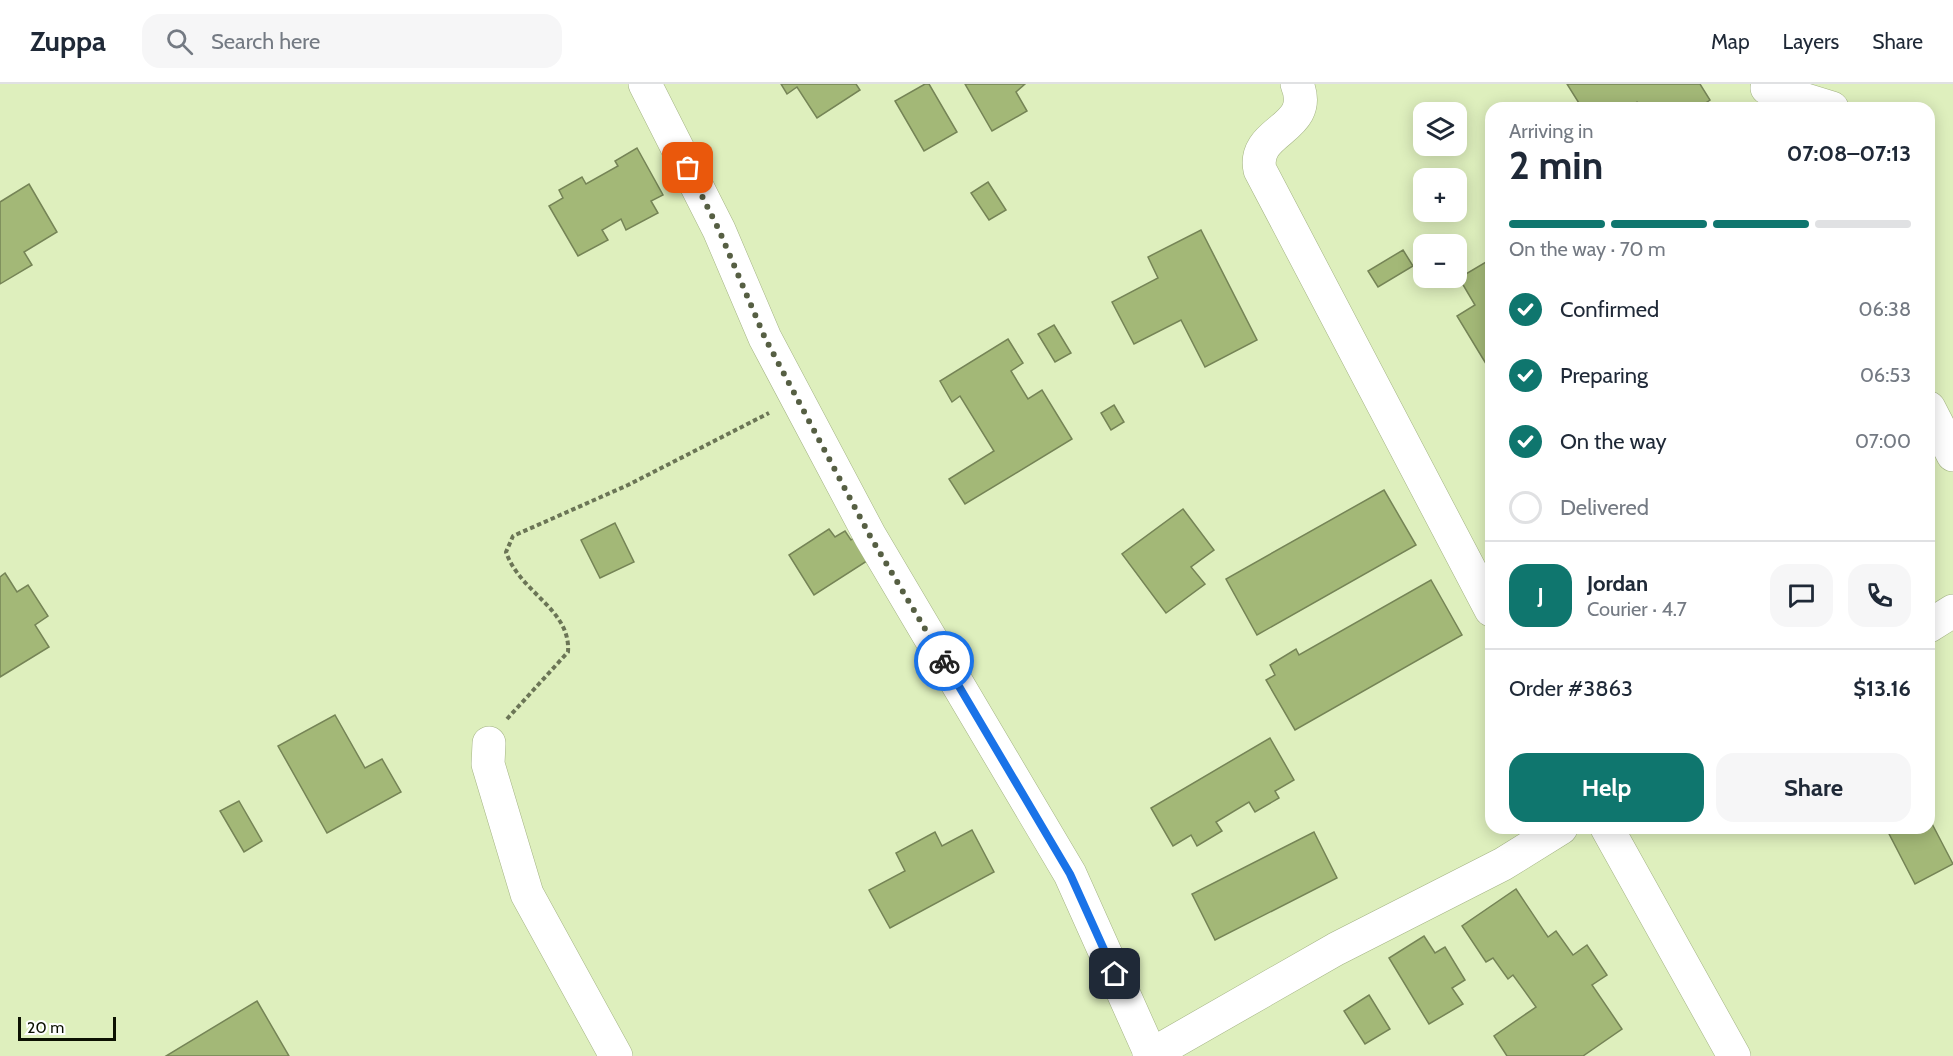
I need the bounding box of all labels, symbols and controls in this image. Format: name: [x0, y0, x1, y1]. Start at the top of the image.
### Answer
search box: [142, 14, 562, 68]
text: Zuppa: [30, 24, 106, 58]
icon: search: [163, 25, 196, 58]
text: Search here: [211, 28, 320, 55]
text: Map: [1711, 29, 1750, 54]
text: Layers: [1783, 29, 1839, 54]
text: Share: [1872, 29, 1923, 54]
map controls: [1413, 102, 1467, 288]
button: layers: [1413, 102, 1467, 156]
text: Arriving in: [1509, 119, 1593, 143]
text: 07:08–07:13: [1787, 140, 1911, 167]
text: 2 min: [1509, 141, 1603, 189]
pin: [662, 142, 713, 193]
icon: bag: [671, 151, 704, 184]
button: +: [1413, 168, 1467, 222]
button: −: [1413, 234, 1467, 288]
text: On the way · 70 m: [1509, 237, 1666, 261]
icon: check: [1509, 293, 1542, 326]
text: Confirmed: [1560, 296, 1659, 323]
text: 06:38: [1859, 297, 1911, 321]
icon: check: [1509, 359, 1542, 392]
text: Preparing: [1560, 362, 1648, 389]
text: 06:53: [1860, 363, 1911, 387]
icon: check: [1509, 425, 1542, 458]
text: On the way: [1560, 428, 1667, 455]
text: 07:00: [1855, 429, 1911, 453]
text: Delivered: [1560, 494, 1649, 521]
button: chat: [1770, 564, 1833, 627]
button: phone: [1848, 564, 1911, 627]
text: Jordan: [1587, 570, 1648, 597]
text: J: [1537, 582, 1544, 609]
text: Courier · 4.7: [1587, 597, 1687, 621]
courier: [914, 631, 974, 691]
icon: bike: [928, 645, 961, 678]
text: Order #3863: [1509, 675, 1633, 702]
text: $13.16: [1853, 675, 1911, 702]
button: Help: [1509, 753, 1704, 822]
button: Share: [1716, 753, 1911, 822]
pin: [1089, 948, 1140, 999]
icon: home: [1098, 957, 1131, 990]
scale bar: [18, 1014, 116, 1042]
text: 20 m: [27, 1018, 64, 1037]

